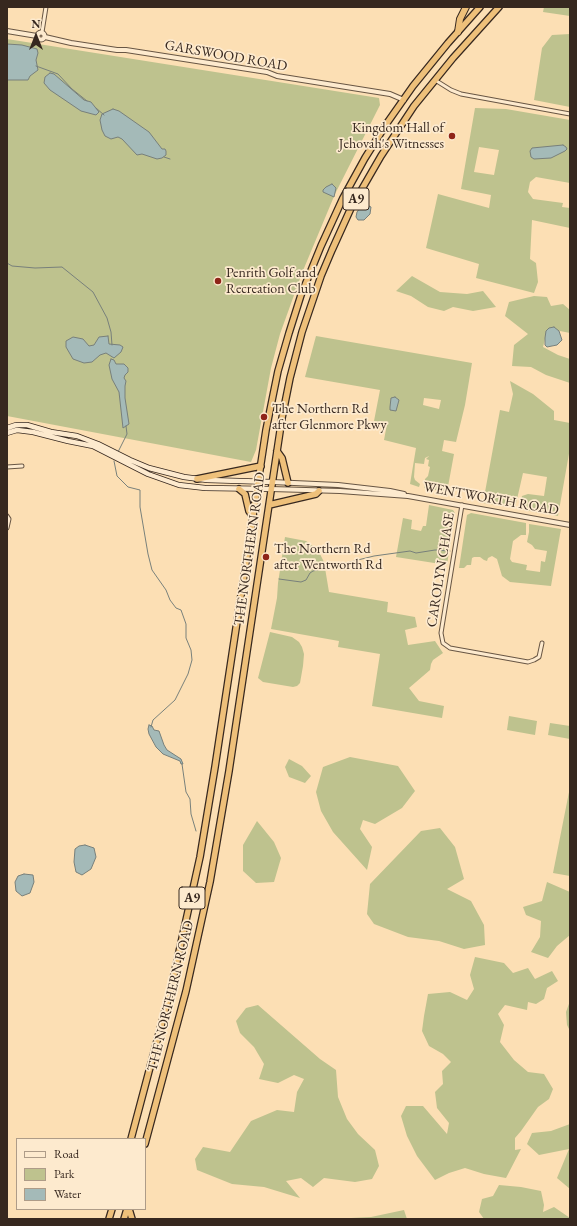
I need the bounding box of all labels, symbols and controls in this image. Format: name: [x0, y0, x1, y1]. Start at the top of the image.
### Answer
north arrow: [16, 16, 56, 56]
text: N: [32, 17, 40, 31]
street label: GARSWOOD ROAD: [164, 37, 288, 75]
place label: Kingdom Hall of Jehovah's Witnesses: [339, 120, 444, 152]
marker: Kingdom Hall of Jehovah's Witnesses: [447, 131, 457, 141]
road number: A9: [343, 188, 369, 210]
place label: Penrith Golf and Recreation Club: [226, 265, 316, 298]
marker: Penrith Golf and Recreation Club: [213, 276, 223, 286]
place label: The Northern Rd after Glenmore Pkwy: [272, 401, 387, 434]
marker: The Northern Rd after Glenmore Pkwy: [259, 412, 269, 422]
street label: THE NORTHERN ROAD: [231, 471, 269, 627]
street label: WENTWORTH ROAD: [422, 479, 560, 519]
street label: CAROLYN CHASE: [424, 511, 458, 629]
place label: The Northern Rd after Wentworth Rd: [274, 541, 382, 574]
marker: The Northern Rd after Wentworth Rd: [261, 552, 271, 562]
road number: A9: [179, 887, 205, 909]
street label: THE NORTHERN ROAD: [144, 919, 198, 1073]
legend: [16, 1138, 146, 1210]
text: Road: [54, 1146, 79, 1162]
text: Park: [54, 1166, 74, 1182]
text: Water: [54, 1186, 81, 1202]

